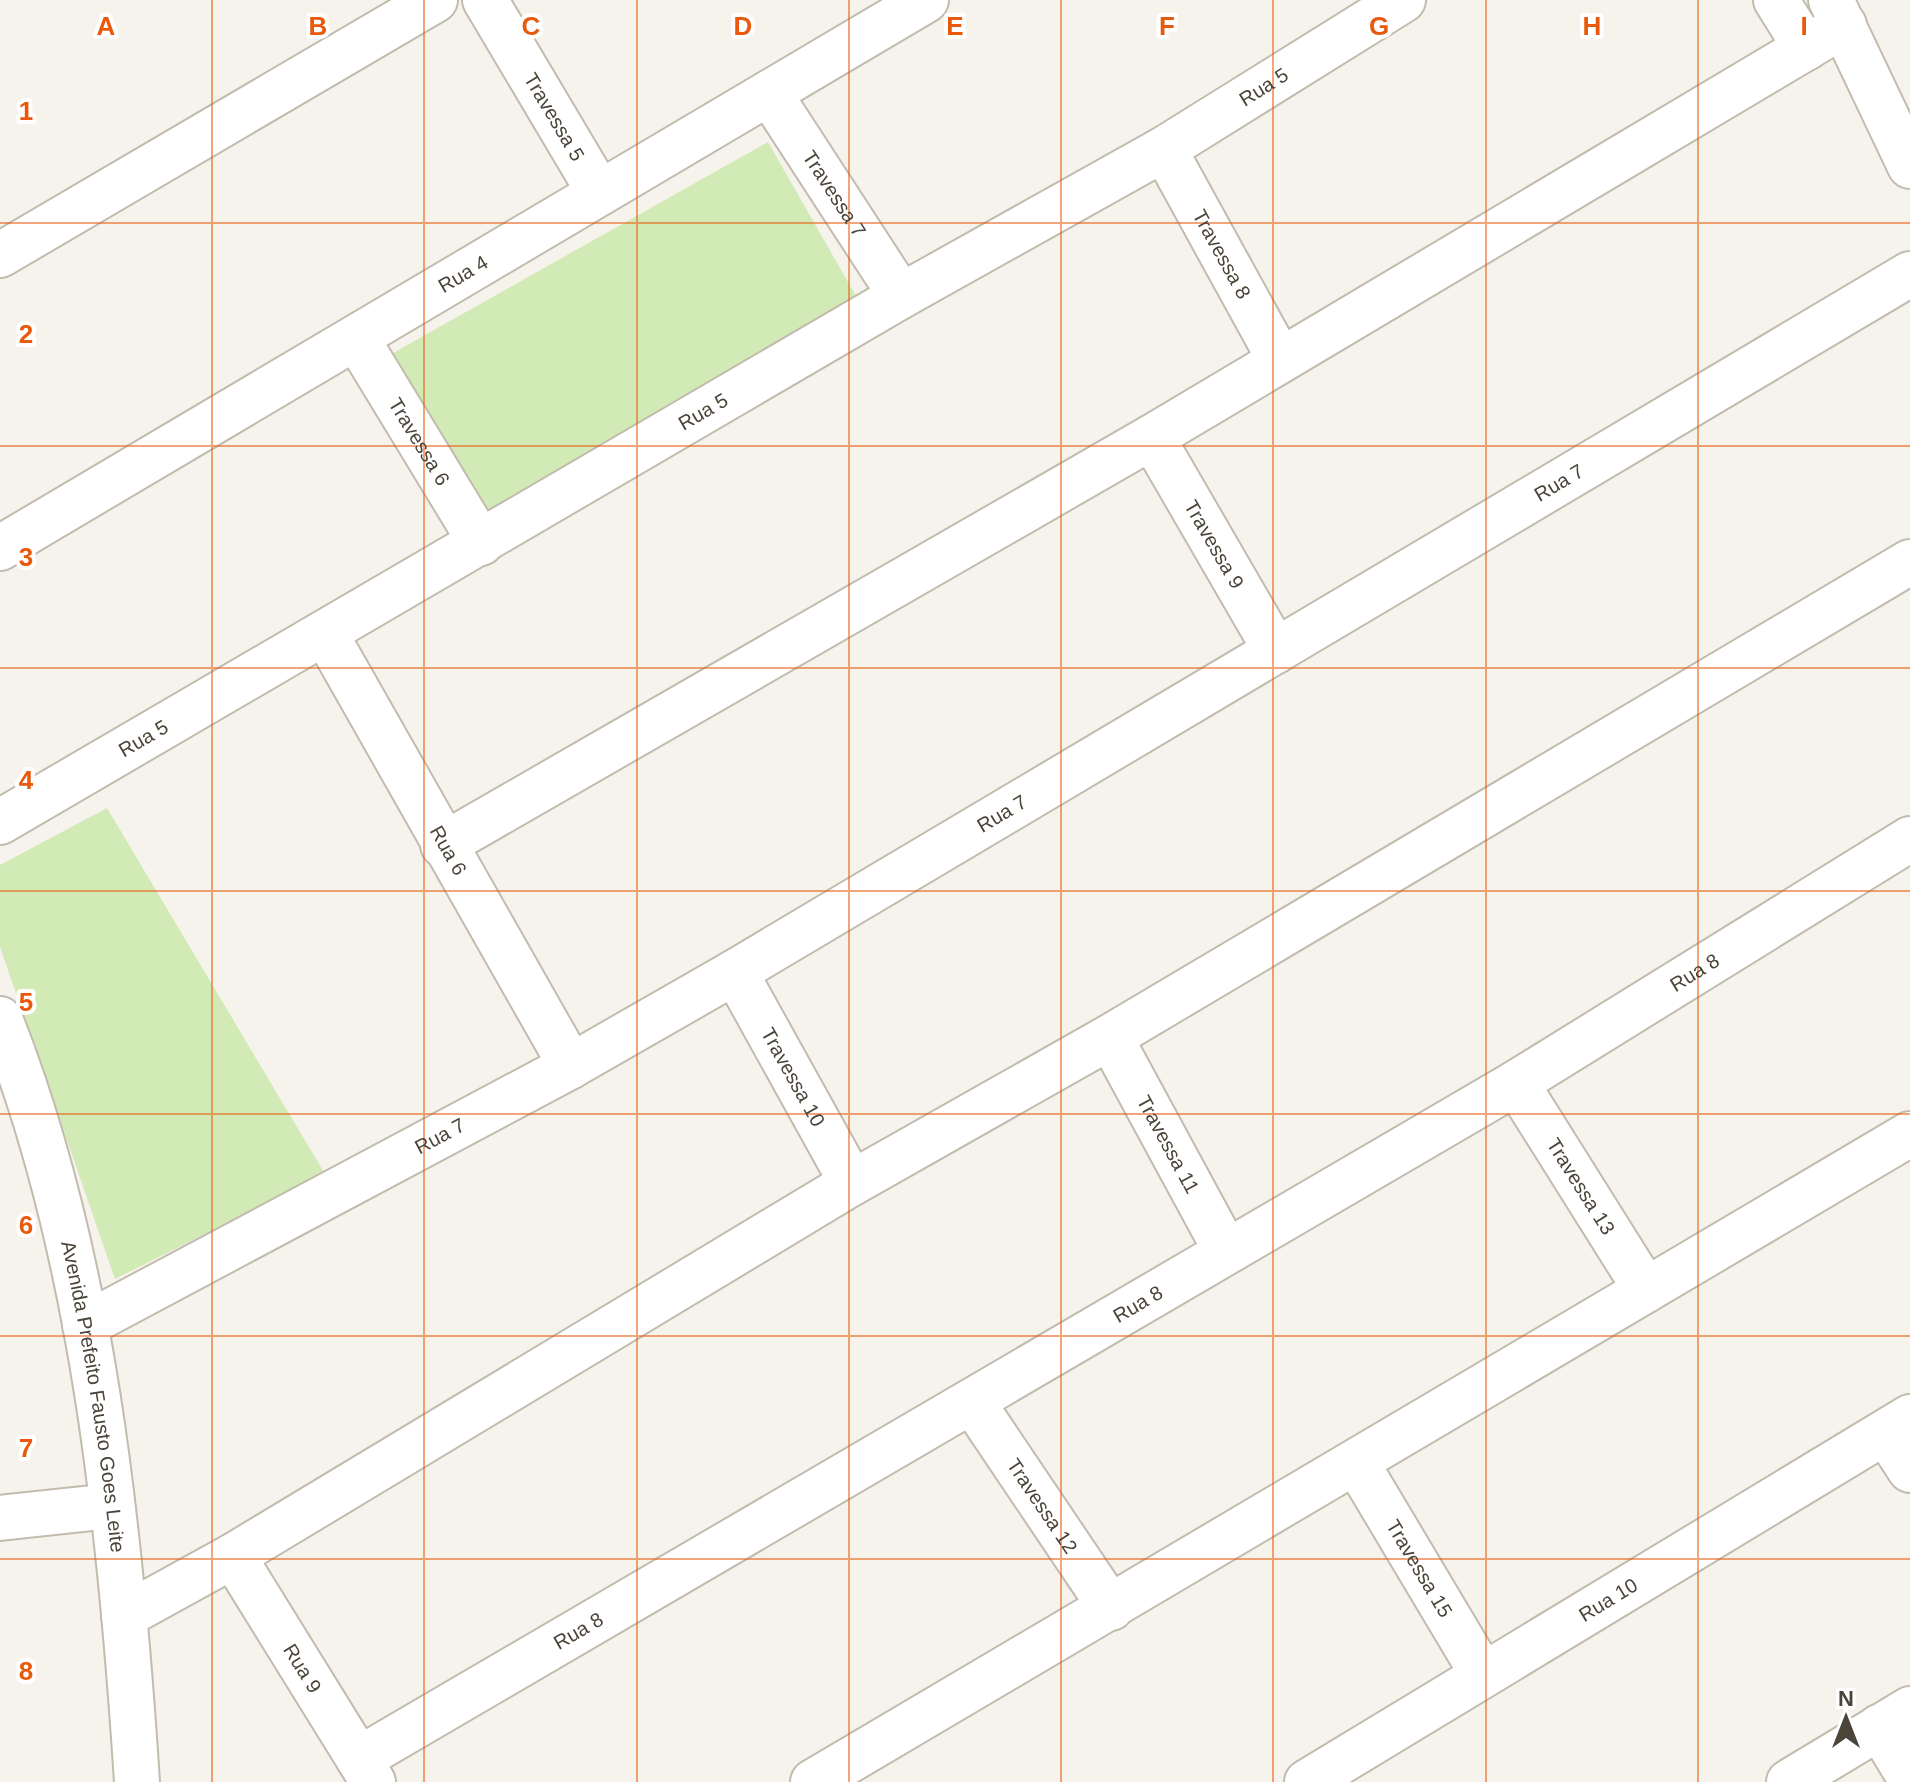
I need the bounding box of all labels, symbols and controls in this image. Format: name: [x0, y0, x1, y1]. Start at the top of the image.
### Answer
text: A: [97, 11, 116, 41]
text: B: [309, 11, 327, 41]
text: C: [522, 11, 541, 41]
text: D: [734, 11, 752, 41]
text: E: [946, 11, 964, 41]
text: F: [1159, 11, 1175, 41]
text: G: [1369, 11, 1389, 41]
text: H: [1583, 11, 1601, 41]
text: I: [1800, 11, 1808, 41]
street label: Rua 5: [1235, 63, 1292, 110]
street label: Travessa 5: [520, 69, 589, 165]
text: 1: [19, 96, 33, 126]
street label: Travessa 7: [798, 146, 870, 241]
street label: Travessa 8: [1189, 206, 1255, 302]
street label: Rua 4: [434, 251, 492, 297]
text: 2: [19, 319, 33, 349]
street label: Rua 5: [674, 389, 732, 435]
street label: Travessa 6: [384, 394, 454, 489]
street label: Rua 7: [1530, 459, 1587, 506]
street label: Travessa 9: [1180, 496, 1248, 592]
text: 3: [19, 542, 33, 572]
street label: Rua 5: [115, 715, 172, 761]
text: 4: [19, 765, 34, 795]
street label: Rua 7: [973, 790, 1030, 837]
street label: Rua 6: [426, 822, 471, 879]
street label: Rua 8: [1666, 949, 1723, 996]
text: 5: [19, 987, 33, 1017]
street label: Travessa 10: [757, 1024, 829, 1130]
street label: Travessa 11: [1133, 1092, 1204, 1197]
street label: Rua 7: [411, 1114, 468, 1158]
street label: Travessa 13: [1542, 1134, 1619, 1238]
text: 6: [19, 1210, 33, 1240]
street label: Avenida Prefeito Fausto Goes Leite: [57, 1238, 129, 1553]
street label: Rua 8: [1109, 1281, 1166, 1327]
text: 7: [19, 1433, 33, 1463]
street label: Travessa 12: [1003, 1454, 1082, 1557]
street label: Travessa 15: [1382, 1516, 1457, 1621]
street label: Rua 10: [1575, 1574, 1641, 1626]
street label: Rua 8: [550, 1608, 607, 1654]
street label: Rua 9: [279, 1640, 326, 1697]
text: 8: [19, 1656, 33, 1686]
north arrow: [1806, 1678, 1886, 1758]
text: N: [1838, 1686, 1854, 1711]

